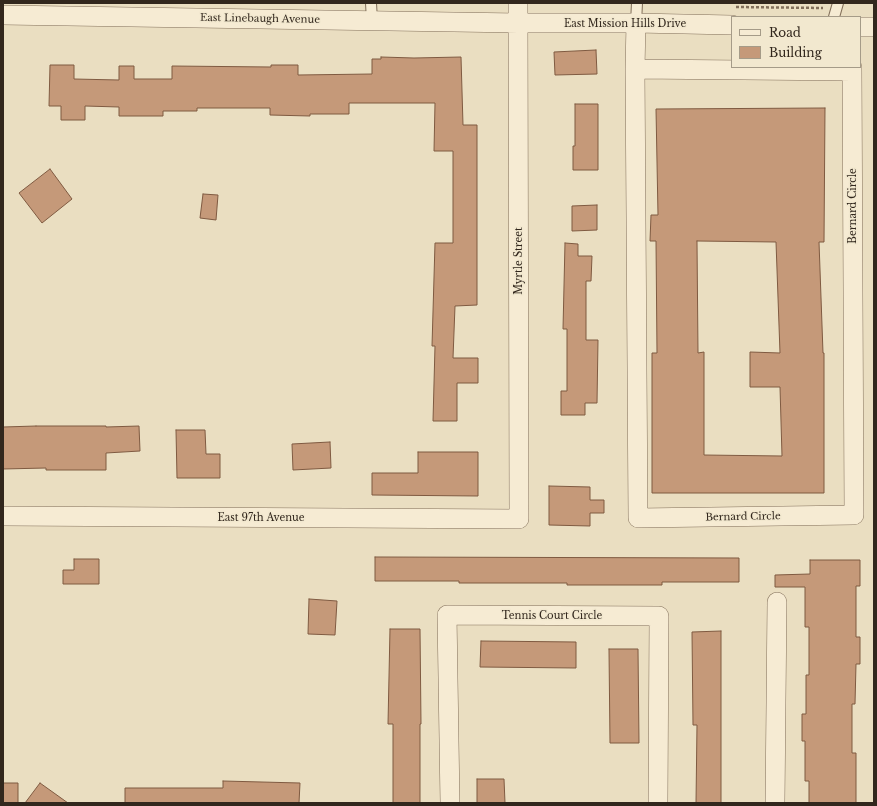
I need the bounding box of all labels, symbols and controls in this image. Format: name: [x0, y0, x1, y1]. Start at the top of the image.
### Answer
street label: East Linebaugh Avenue: [200, 12, 320, 26]
legend: [731, 16, 861, 68]
street label: East Mission Hills Drive: [564, 18, 686, 30]
text: Road: [769, 25, 801, 40]
text: Building: [769, 45, 822, 60]
street label: Bernard Circle: [847, 168, 859, 244]
street label: Myrtle Street: [513, 227, 525, 295]
street label: Bernard Circle: [705, 510, 781, 524]
street label: East 97th Avenue: [217, 512, 305, 524]
street label: Tennis Court Circle: [502, 610, 602, 622]

